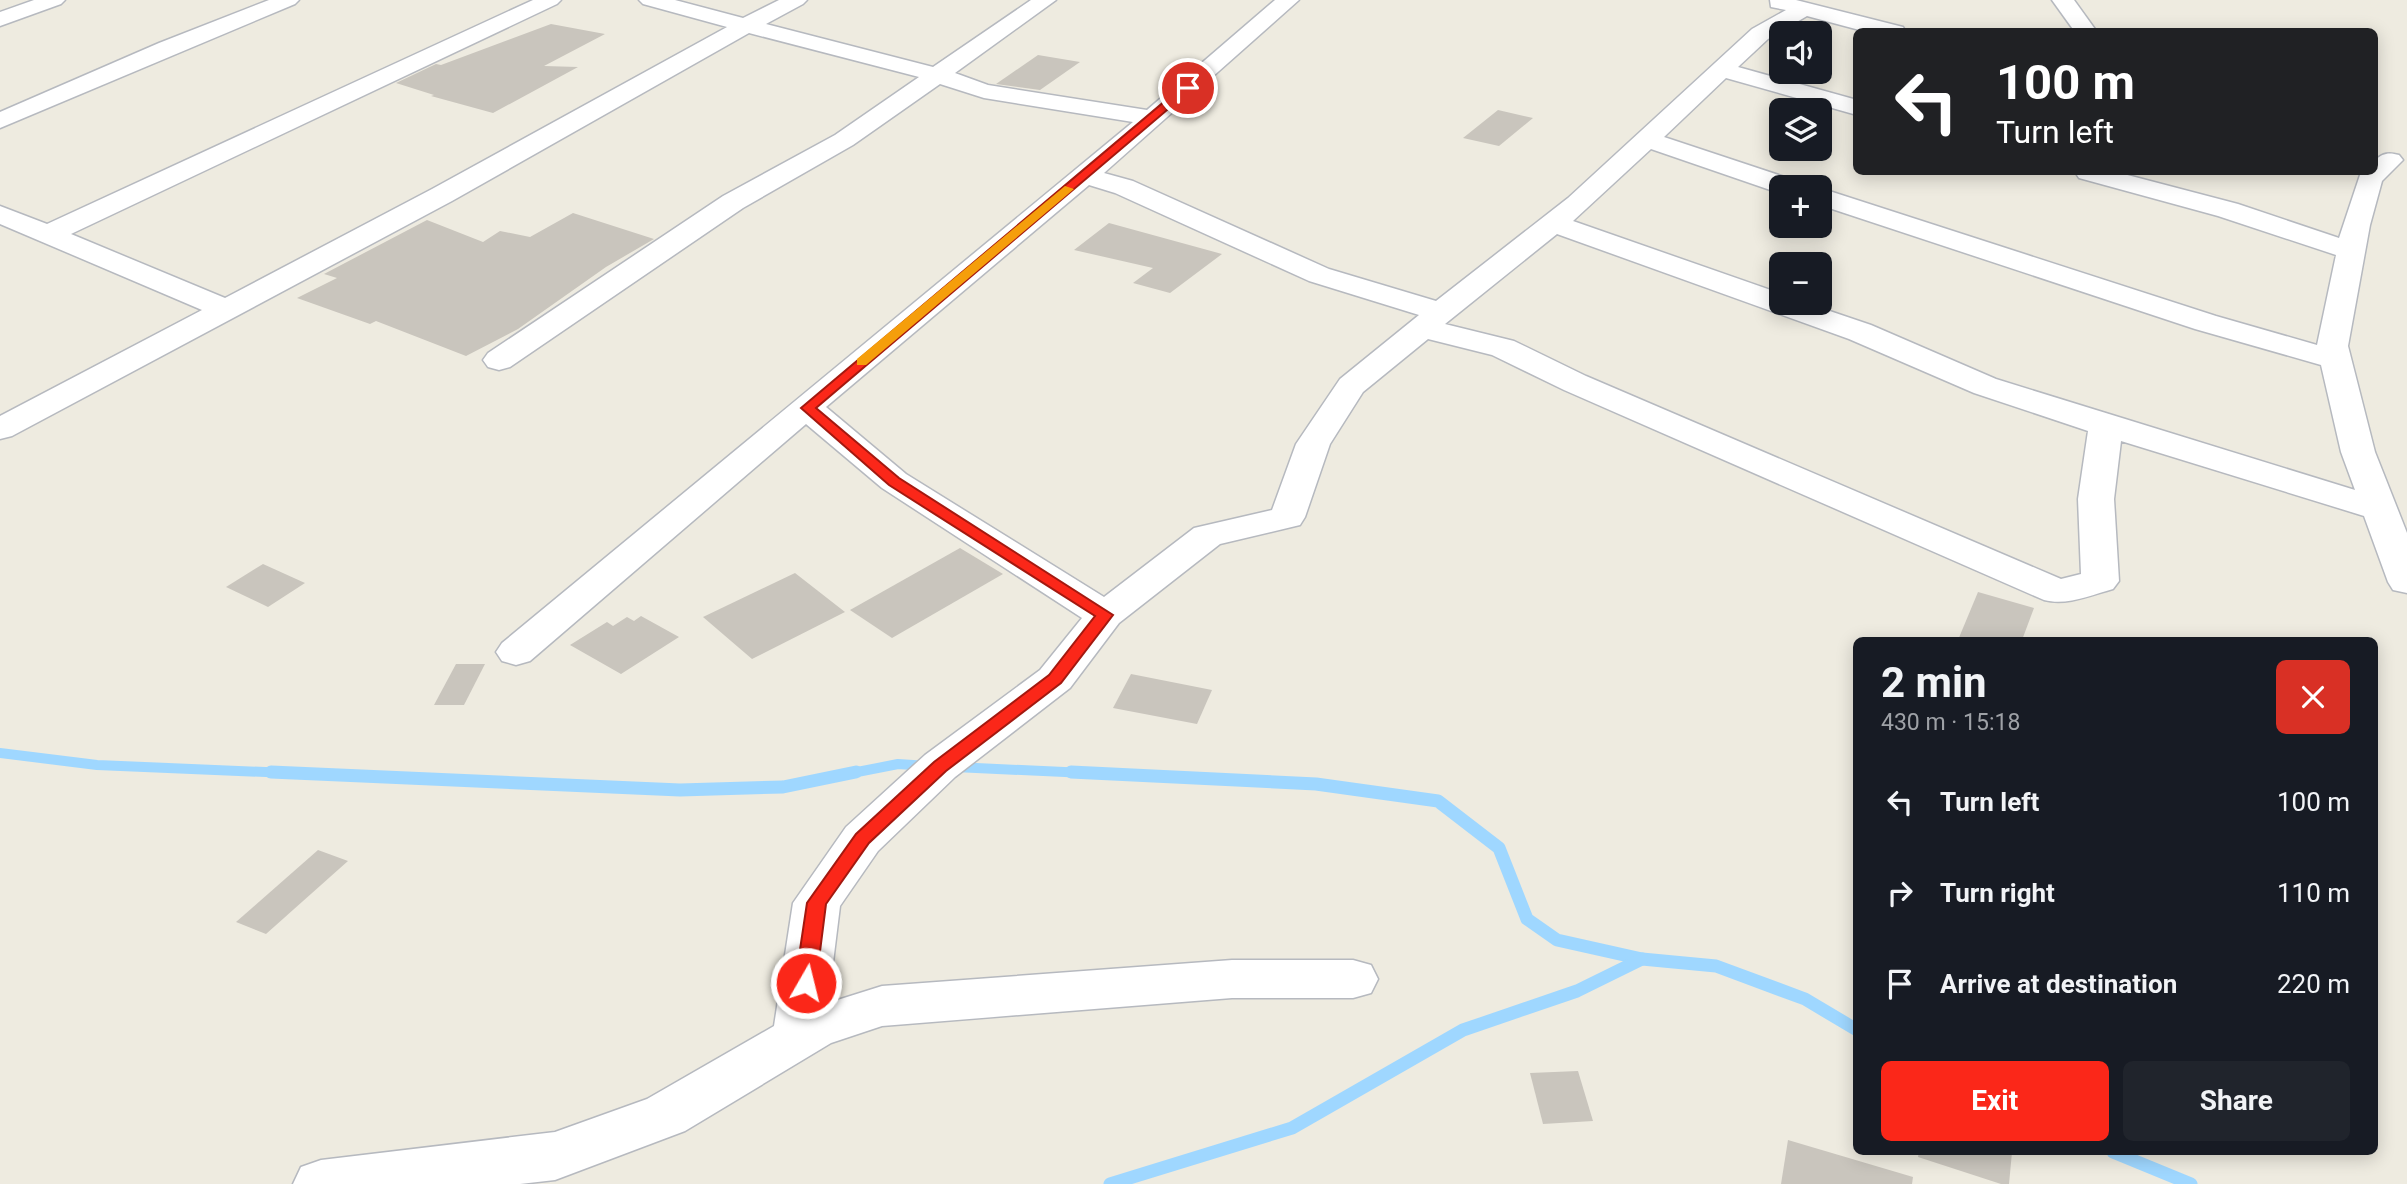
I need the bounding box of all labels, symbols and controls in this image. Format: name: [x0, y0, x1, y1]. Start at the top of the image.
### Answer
map controls: [1769, 21, 1832, 315]
button: sound: [1769, 21, 1832, 84]
text: 100 m: [1996, 54, 2135, 111]
icon: left: [1881, 56, 1972, 147]
pin: [1158, 58, 1218, 118]
icon: arrive: [1169, 69, 1207, 107]
button: layers: [1769, 98, 1832, 161]
text: Turn left: [1996, 113, 2114, 151]
button: +: [1769, 175, 1832, 238]
button: −: [1769, 252, 1832, 315]
text: 2 min: [1881, 658, 1987, 707]
button: close: [2276, 660, 2350, 734]
text: 430 m · 15:18: [1881, 709, 2020, 736]
icon: left: [1881, 783, 1919, 821]
text: Turn left: [1940, 787, 2039, 817]
text: 100 m: [2277, 787, 2350, 817]
icon: right: [1881, 874, 1919, 912]
text: Turn right: [1940, 878, 2055, 908]
text: 110 m: [2277, 878, 2350, 908]
position arrow: [769, 946, 843, 1020]
icon: arrive: [1881, 965, 1919, 1003]
text: Arrive at destination: [1940, 969, 2177, 999]
text: 220 m: [2277, 969, 2350, 999]
button: Exit: [1881, 1061, 2109, 1141]
button: Share: [2123, 1061, 2350, 1141]

